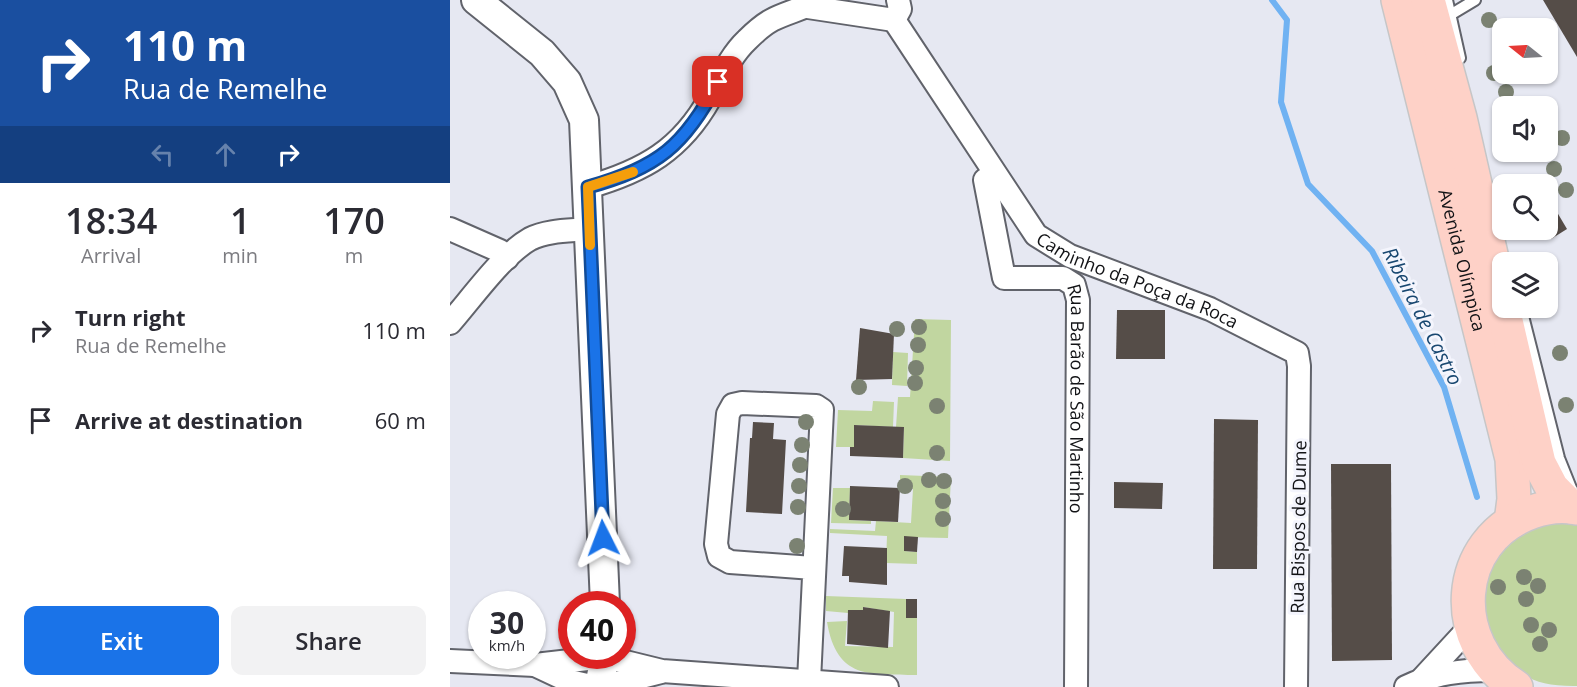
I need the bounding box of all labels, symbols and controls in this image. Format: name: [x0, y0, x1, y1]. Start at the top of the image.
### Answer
text: 110 m: [123, 16, 247, 73]
north arrow: [1492, 18, 1558, 84]
map controls: [1492, 18, 1558, 318]
icon: right: [24, 24, 102, 102]
pin: [692, 56, 743, 107]
icon: arrive: [701, 65, 734, 98]
text: Rua de Remelhe: [123, 70, 327, 107]
button: sound: [1492, 96, 1558, 162]
icon: left: [146, 138, 179, 171]
icon: ahead: [209, 138, 242, 171]
icon: right: [272, 138, 305, 171]
button: search: [1492, 174, 1558, 240]
street label: Avenida Olímpica: [1433, 186, 1492, 334]
text: 18:34: [65, 196, 157, 245]
text: 1: [230, 196, 251, 245]
text: 170: [323, 196, 385, 245]
street label: Caminho da Poça da Roca: [1032, 226, 1242, 333]
text: Arrival: [81, 242, 141, 269]
text: min: [222, 242, 258, 269]
text: m: [345, 242, 363, 269]
water label: Ribeira de Castro: [1377, 242, 1469, 390]
button: layers: [1492, 252, 1558, 318]
street label: Rua Barão de São Martinho: [1062, 281, 1090, 514]
text: Turn right: [75, 302, 186, 332]
icon: right: [24, 314, 57, 347]
text: 110 m: [362, 315, 426, 345]
text: Rua de Remelhe: [75, 332, 226, 359]
icon: arrive: [24, 404, 57, 437]
text: Arrive at destination: [75, 405, 303, 435]
text: 60 m: [375, 405, 426, 435]
street label: Rua Bispos de Dume: [1284, 440, 1312, 614]
position arrow: [571, 506, 635, 570]
speed limit sign: 40: [558, 591, 636, 669]
text: 30: [490, 602, 524, 643]
button: Exit: [24, 606, 219, 675]
button: Share: [231, 606, 426, 675]
text: km/h: [489, 635, 525, 655]

